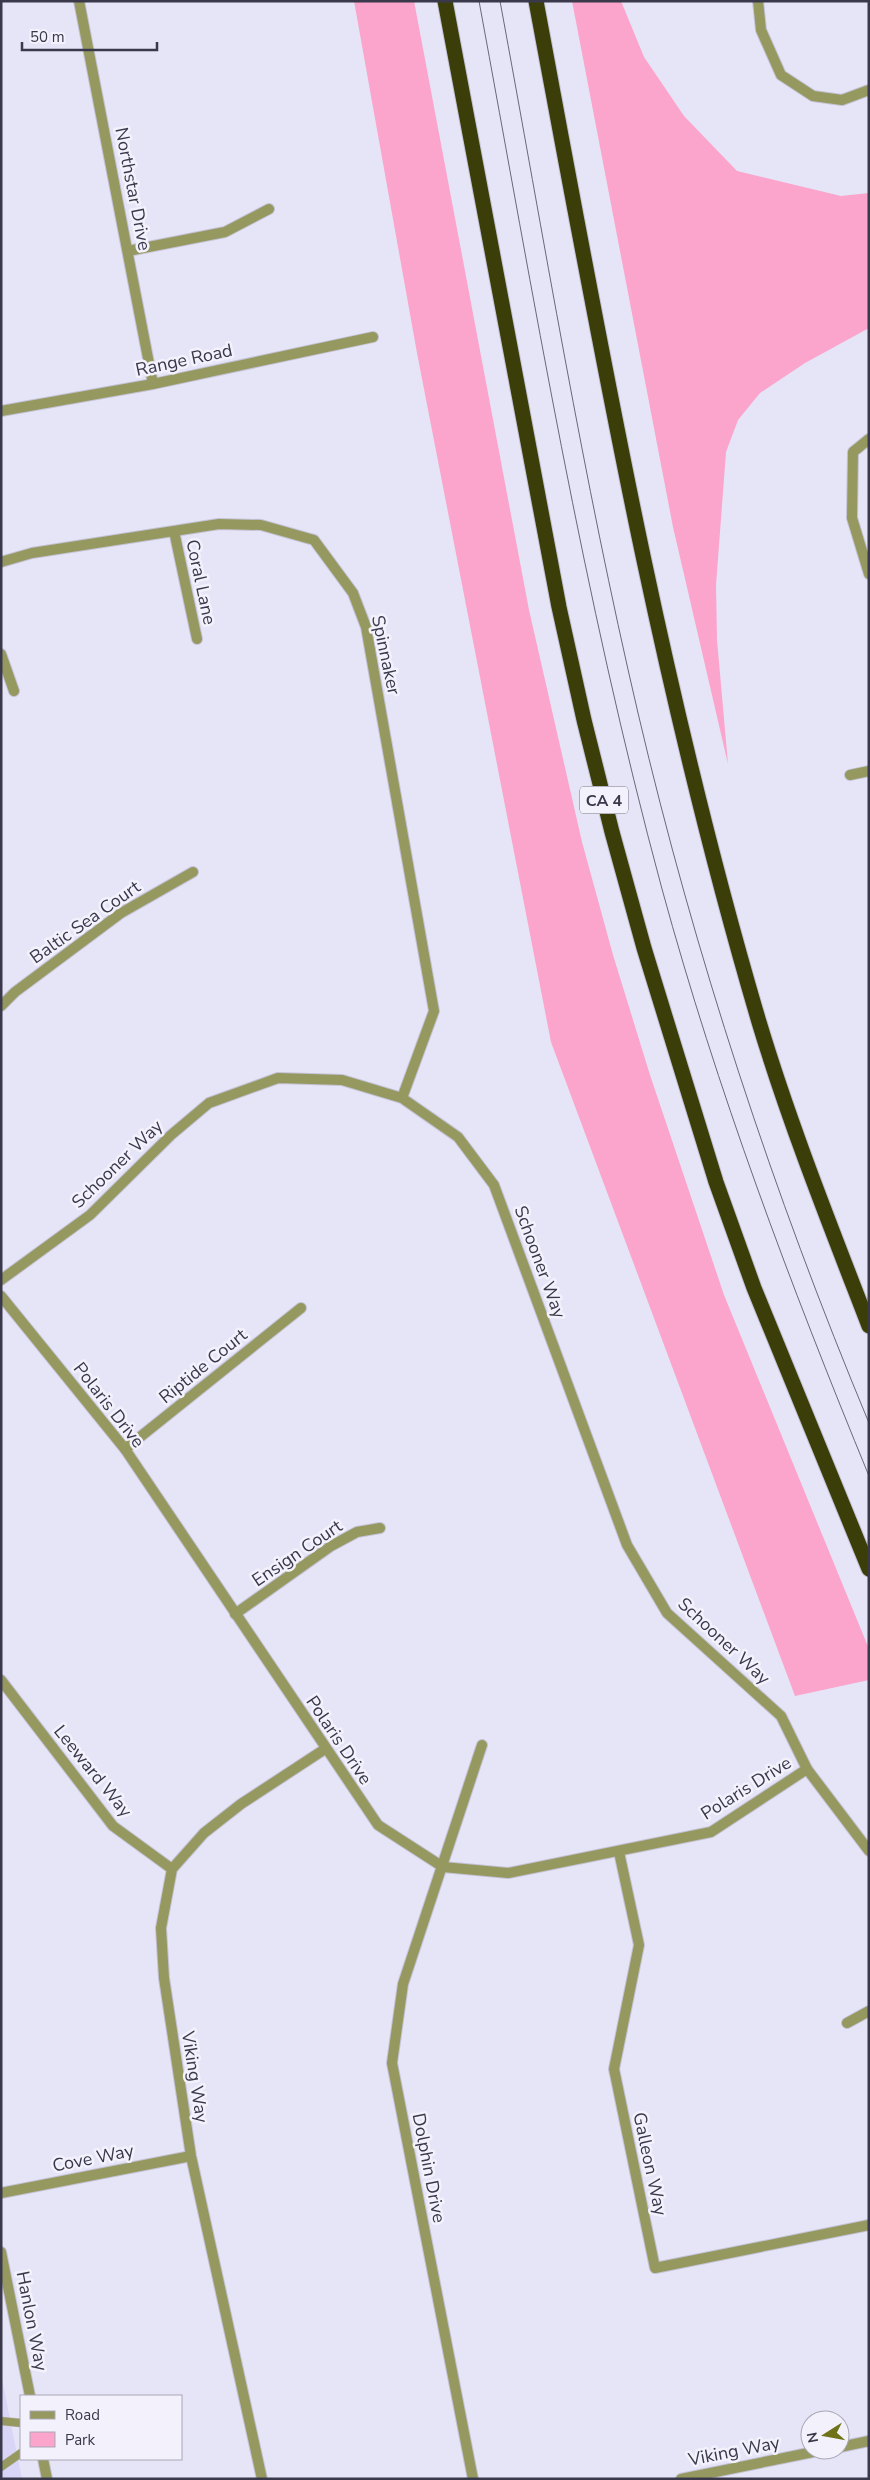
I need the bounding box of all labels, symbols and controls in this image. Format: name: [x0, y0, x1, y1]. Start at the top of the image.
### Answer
scale bar: [22, 20, 158, 52]
text: 50 m: [30, 27, 65, 47]
street label: Northstar Drive: [109, 125, 157, 253]
street label: Range Road: [133, 338, 235, 382]
street label: Coral Lane: [180, 537, 222, 627]
street label: Spinnaker: [366, 613, 406, 697]
road number: CA 4: [580, 786, 628, 814]
street label: Baltic Sea Court: [25, 875, 146, 969]
street label: Schooner Way: [66, 1114, 168, 1214]
street label: Schooner Way: [509, 1202, 572, 1322]
street label: Riptide Court: [154, 1323, 253, 1409]
street label: Polaris Drive: [68, 1357, 150, 1453]
street label: Ensign Court: [247, 1514, 347, 1592]
street label: Schooner Way: [673, 1592, 776, 1691]
street label: Polaris Drive: [300, 1691, 378, 1789]
street label: Leeward Way: [48, 1720, 138, 1823]
street label: Polaris Drive: [696, 1751, 796, 1825]
street label: Viking Way: [176, 2028, 214, 2125]
street label: Galleon Way: [627, 2110, 673, 2219]
street label: Dolphin Drive: [407, 2111, 451, 2225]
street label: Cove Way: [50, 2138, 136, 2178]
street label: Hanlon Way: [11, 2269, 54, 2374]
legend: [20, 2395, 182, 2460]
text: Road: [65, 2405, 100, 2425]
north arrow: [800, 2410, 850, 2460]
text: Park: [65, 2430, 95, 2450]
street label: Viking Way: [685, 2430, 782, 2472]
text: N: [802, 2430, 823, 2444]

